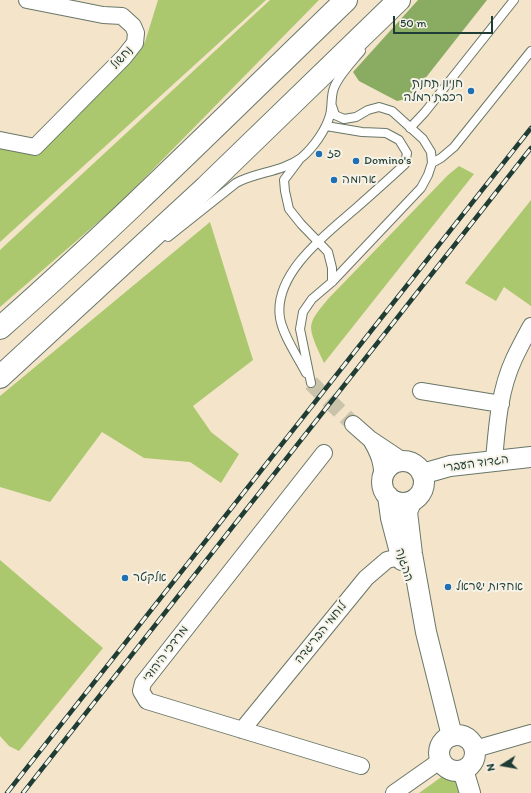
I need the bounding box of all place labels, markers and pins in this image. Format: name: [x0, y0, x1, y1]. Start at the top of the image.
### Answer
place label: חניון תחנת רכבת רמלה: [404, 77, 463, 105]
marker: חניון תחנת רכבת רמלה: [466, 86, 476, 96]
place label: פז: [327, 147, 341, 161]
marker: פז: [314, 149, 324, 159]
place label: Domino's: [364, 154, 411, 168]
marker: Domino's: [351, 156, 361, 166]
place label: ארומה: [342, 173, 376, 187]
marker: ארומה: [329, 175, 339, 185]
place label: אלקטר: [133, 571, 166, 585]
marker: אלקטר: [120, 573, 130, 583]
place label: אחדות ישראל: [456, 580, 523, 594]
marker: אחדות ישראל: [443, 582, 453, 592]

